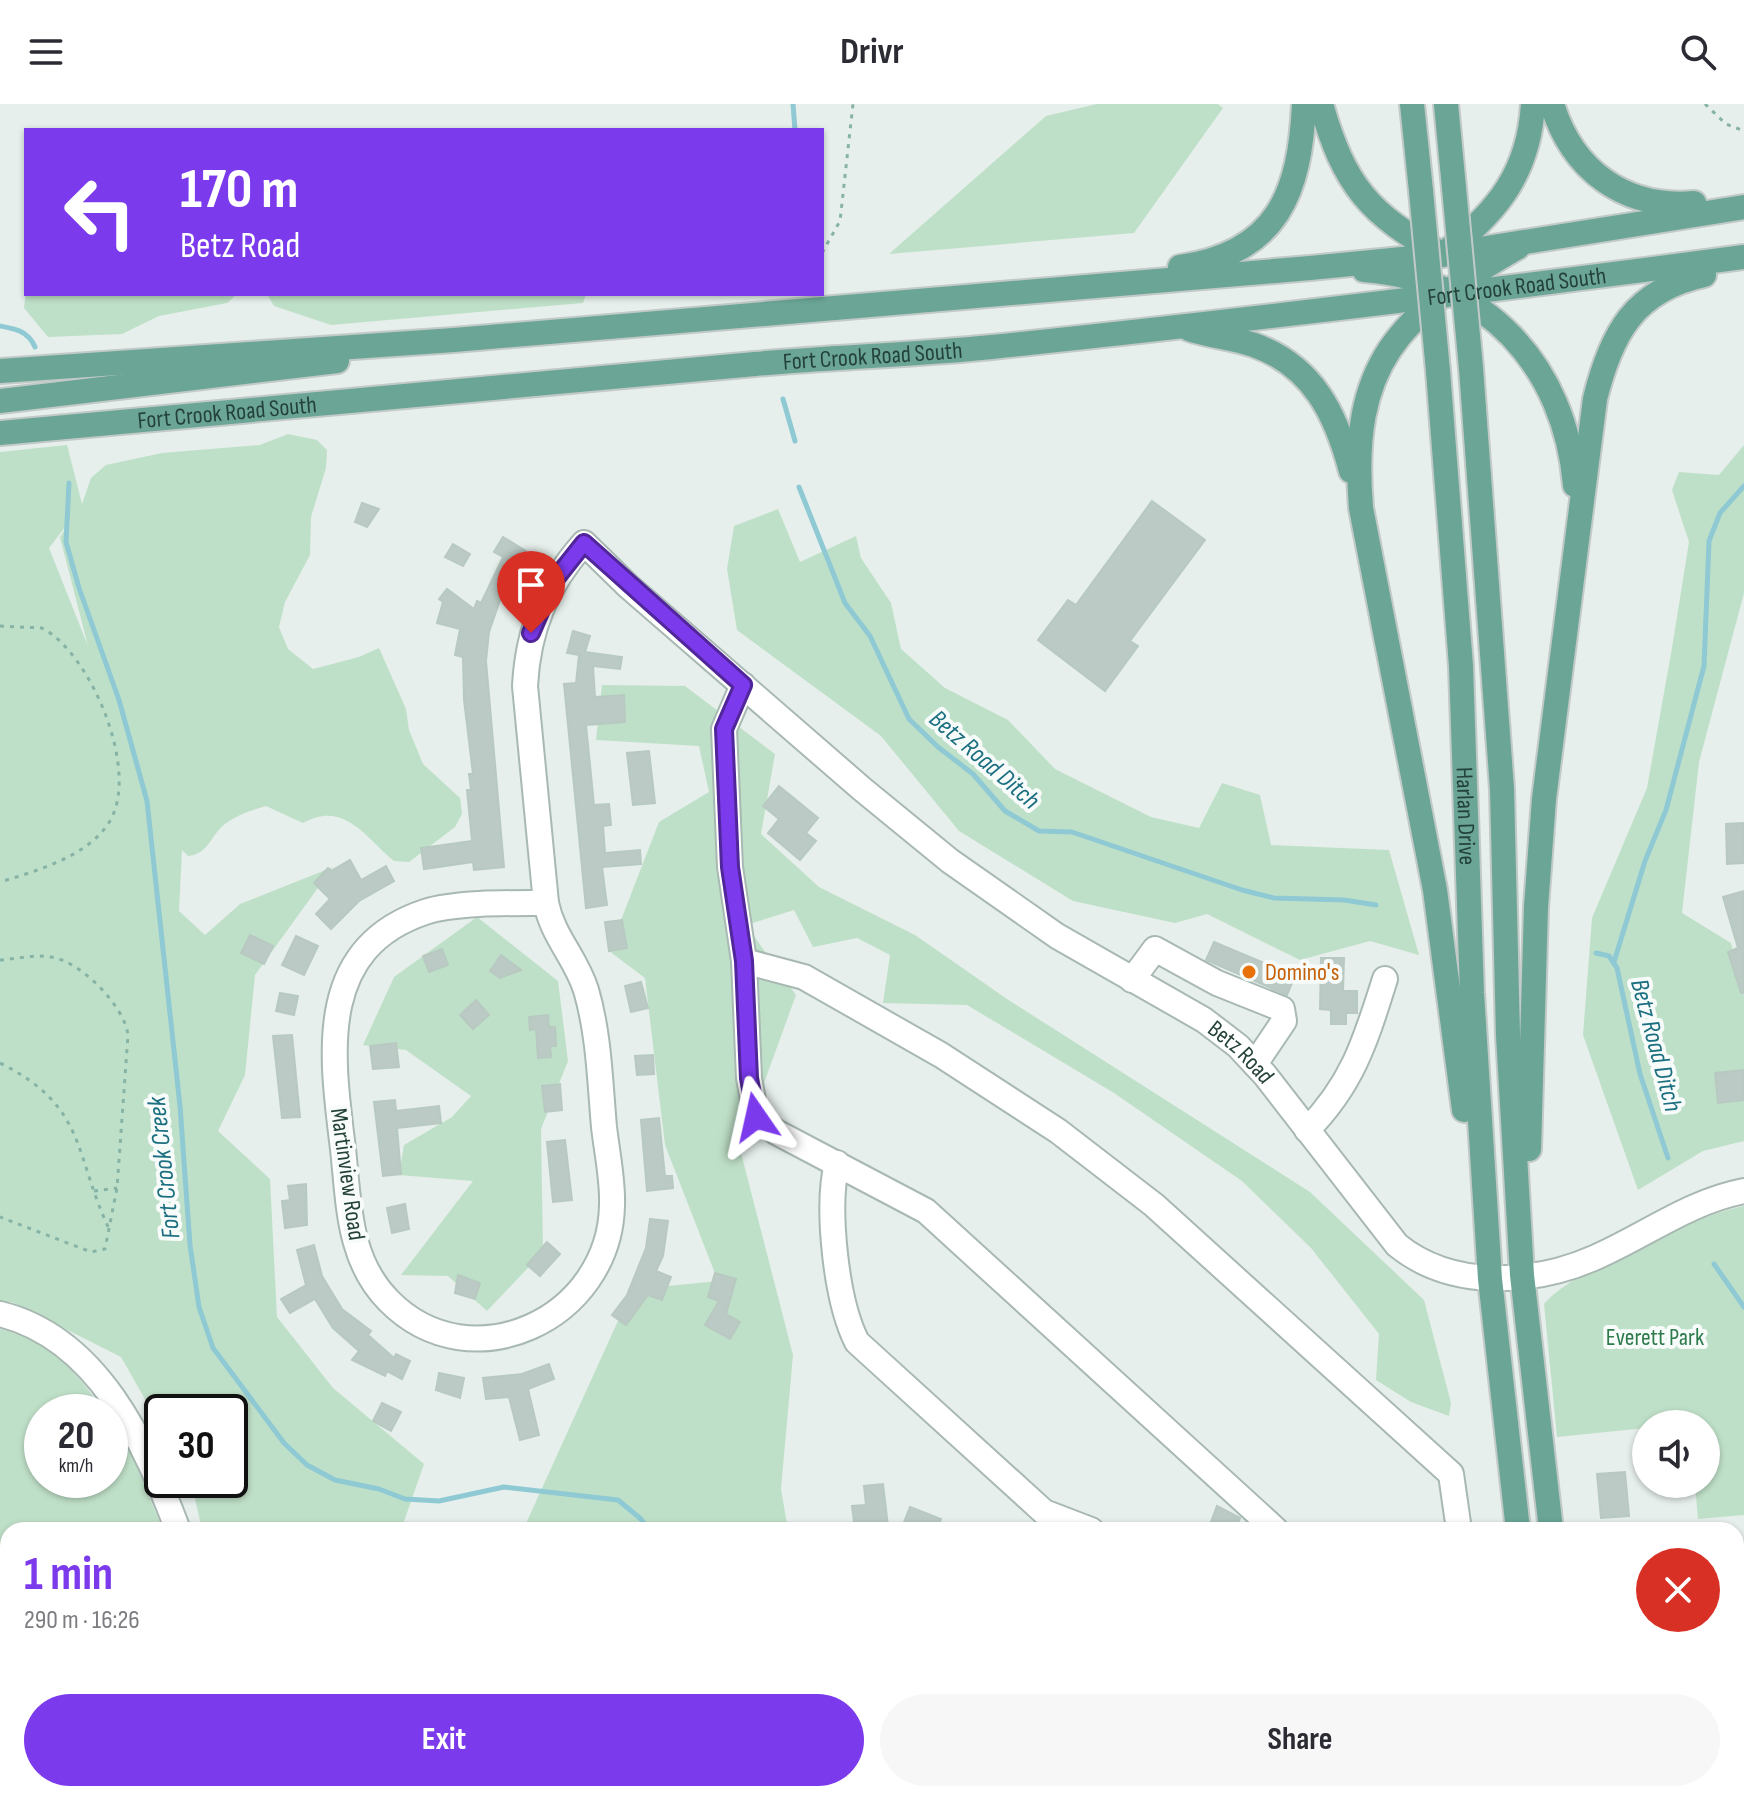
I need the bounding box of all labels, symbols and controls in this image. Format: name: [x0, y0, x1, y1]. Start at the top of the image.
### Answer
icon: menu: [24, 30, 68, 74]
icon: search: [1676, 30, 1720, 74]
text: Drivr: [840, 31, 904, 74]
text: 170 m: [180, 157, 298, 224]
icon: left: [48, 160, 152, 264]
text: Betz Road: [180, 225, 300, 268]
street label: Fort Crook Road South: [1426, 261, 1608, 312]
street label: Fort Crook Road South: [782, 336, 963, 377]
street label: Fort Crook Road South: [136, 390, 318, 435]
pin: [497, 551, 565, 633]
icon: arrive: [509, 563, 553, 607]
water label: Betz Road Ditch: [923, 704, 1046, 816]
street label: Harlan Drive: [1449, 767, 1482, 866]
place label: Domino's: [1265, 958, 1339, 987]
marker: Domino's: [1240, 963, 1258, 981]
water label: Betz Road Ditch: [1623, 976, 1688, 1115]
street label: Betz Road: [1202, 1014, 1280, 1090]
position arrow: [714, 1075, 798, 1159]
water label: Fort Crook Creek: [141, 1094, 187, 1240]
street label: Martinview Road: [324, 1106, 371, 1242]
park label: Everett Park: [1606, 1323, 1704, 1352]
speed limit sign: 30: [144, 1394, 248, 1498]
map controls: [1632, 1410, 1720, 1498]
button: sound: [1632, 1410, 1720, 1498]
text: 20: [58, 1412, 94, 1460]
text: km/h: [59, 1454, 93, 1478]
text: 1 min: [24, 1546, 113, 1603]
button: close: [1636, 1548, 1720, 1632]
text: 290 m · 16:26: [24, 1605, 140, 1636]
button: Exit: [24, 1694, 864, 1786]
button: Share: [880, 1694, 1720, 1786]

